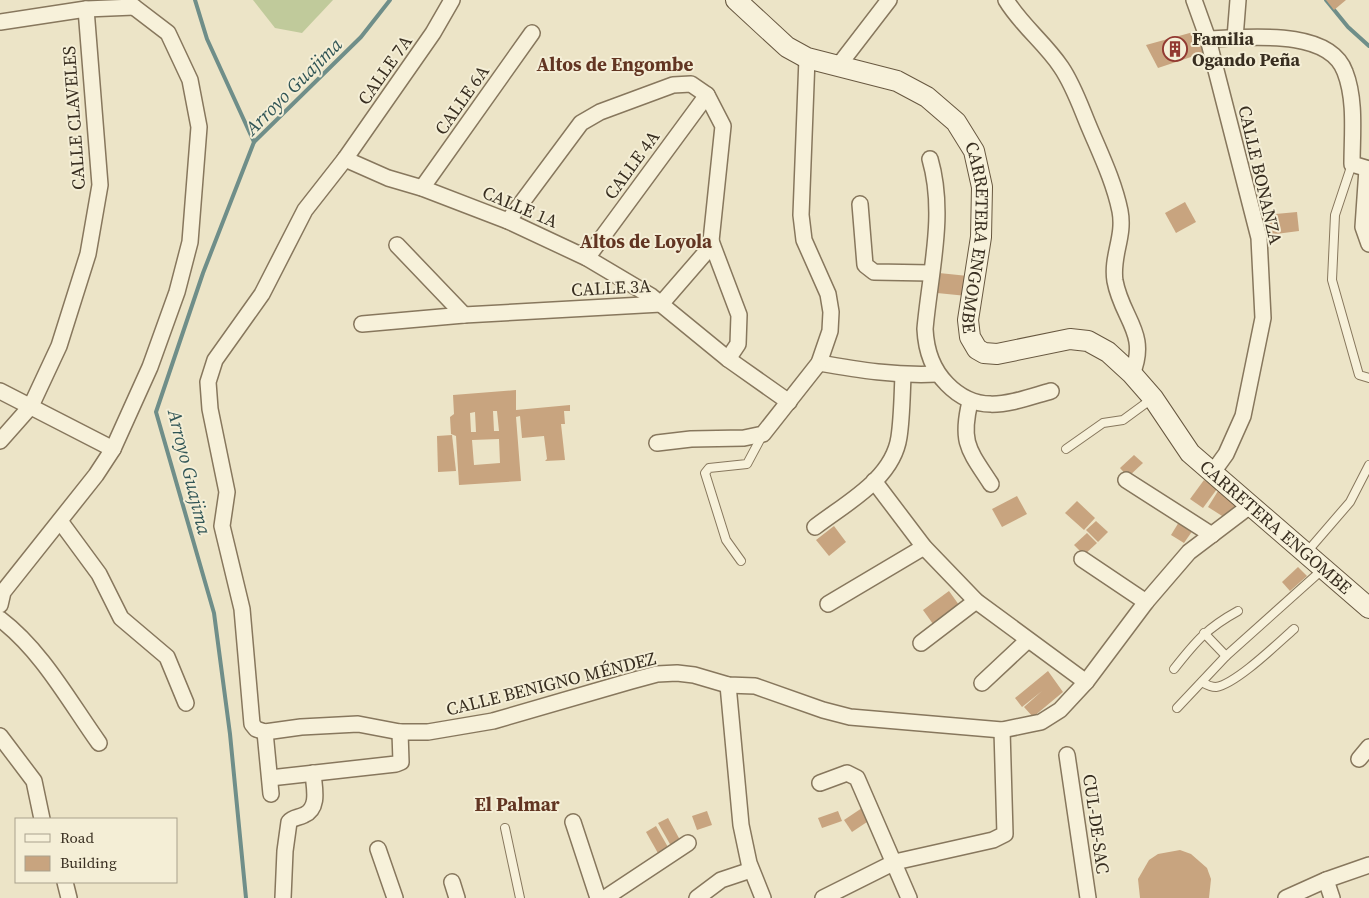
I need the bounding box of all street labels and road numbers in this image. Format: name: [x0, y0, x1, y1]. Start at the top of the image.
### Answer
street label: CALLE 7A: [351, 30, 418, 110]
street label: CALLE CLAVELES: [56, 45, 91, 191]
street label: CALLE 6A: [428, 60, 495, 140]
street label: CALLE BONANZA: [1232, 103, 1289, 247]
street label: CALLE 4A: [598, 125, 665, 204]
street label: CARRETERA ENGOMBE: [956, 136, 995, 335]
street label: CALLE 1A: [479, 179, 562, 234]
street label: CALLE 3A: [570, 273, 652, 302]
street label: CARRETERA ENGOMBE: [1195, 454, 1358, 600]
street label: CALLE BENIGNO MÉNDEZ: [443, 645, 658, 722]
street label: CUL-DE-SAC: [1077, 772, 1116, 875]

